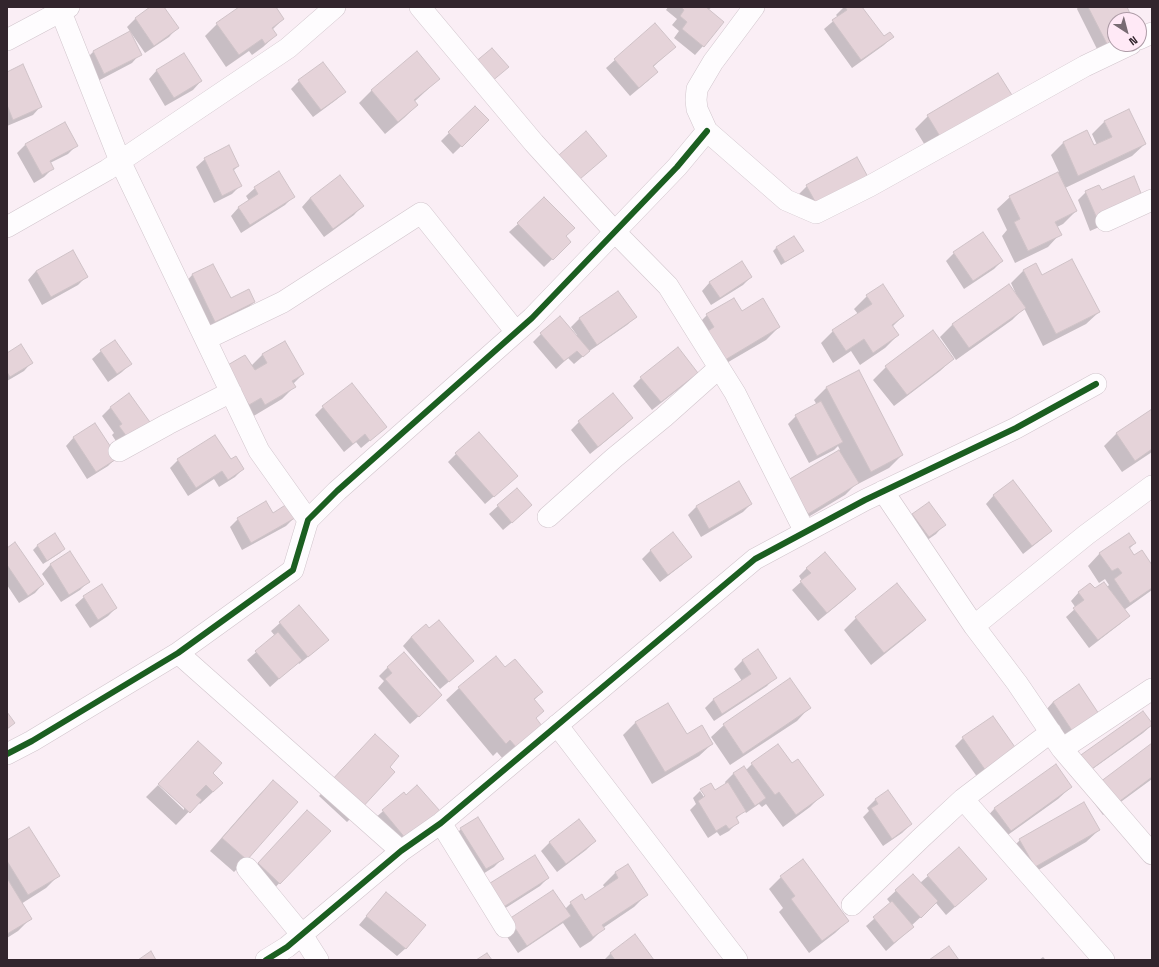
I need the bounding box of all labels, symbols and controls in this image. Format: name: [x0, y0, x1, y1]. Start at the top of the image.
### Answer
north arrow: [1107, 12, 1147, 52]
text: N: [1126, 33, 1141, 49]

